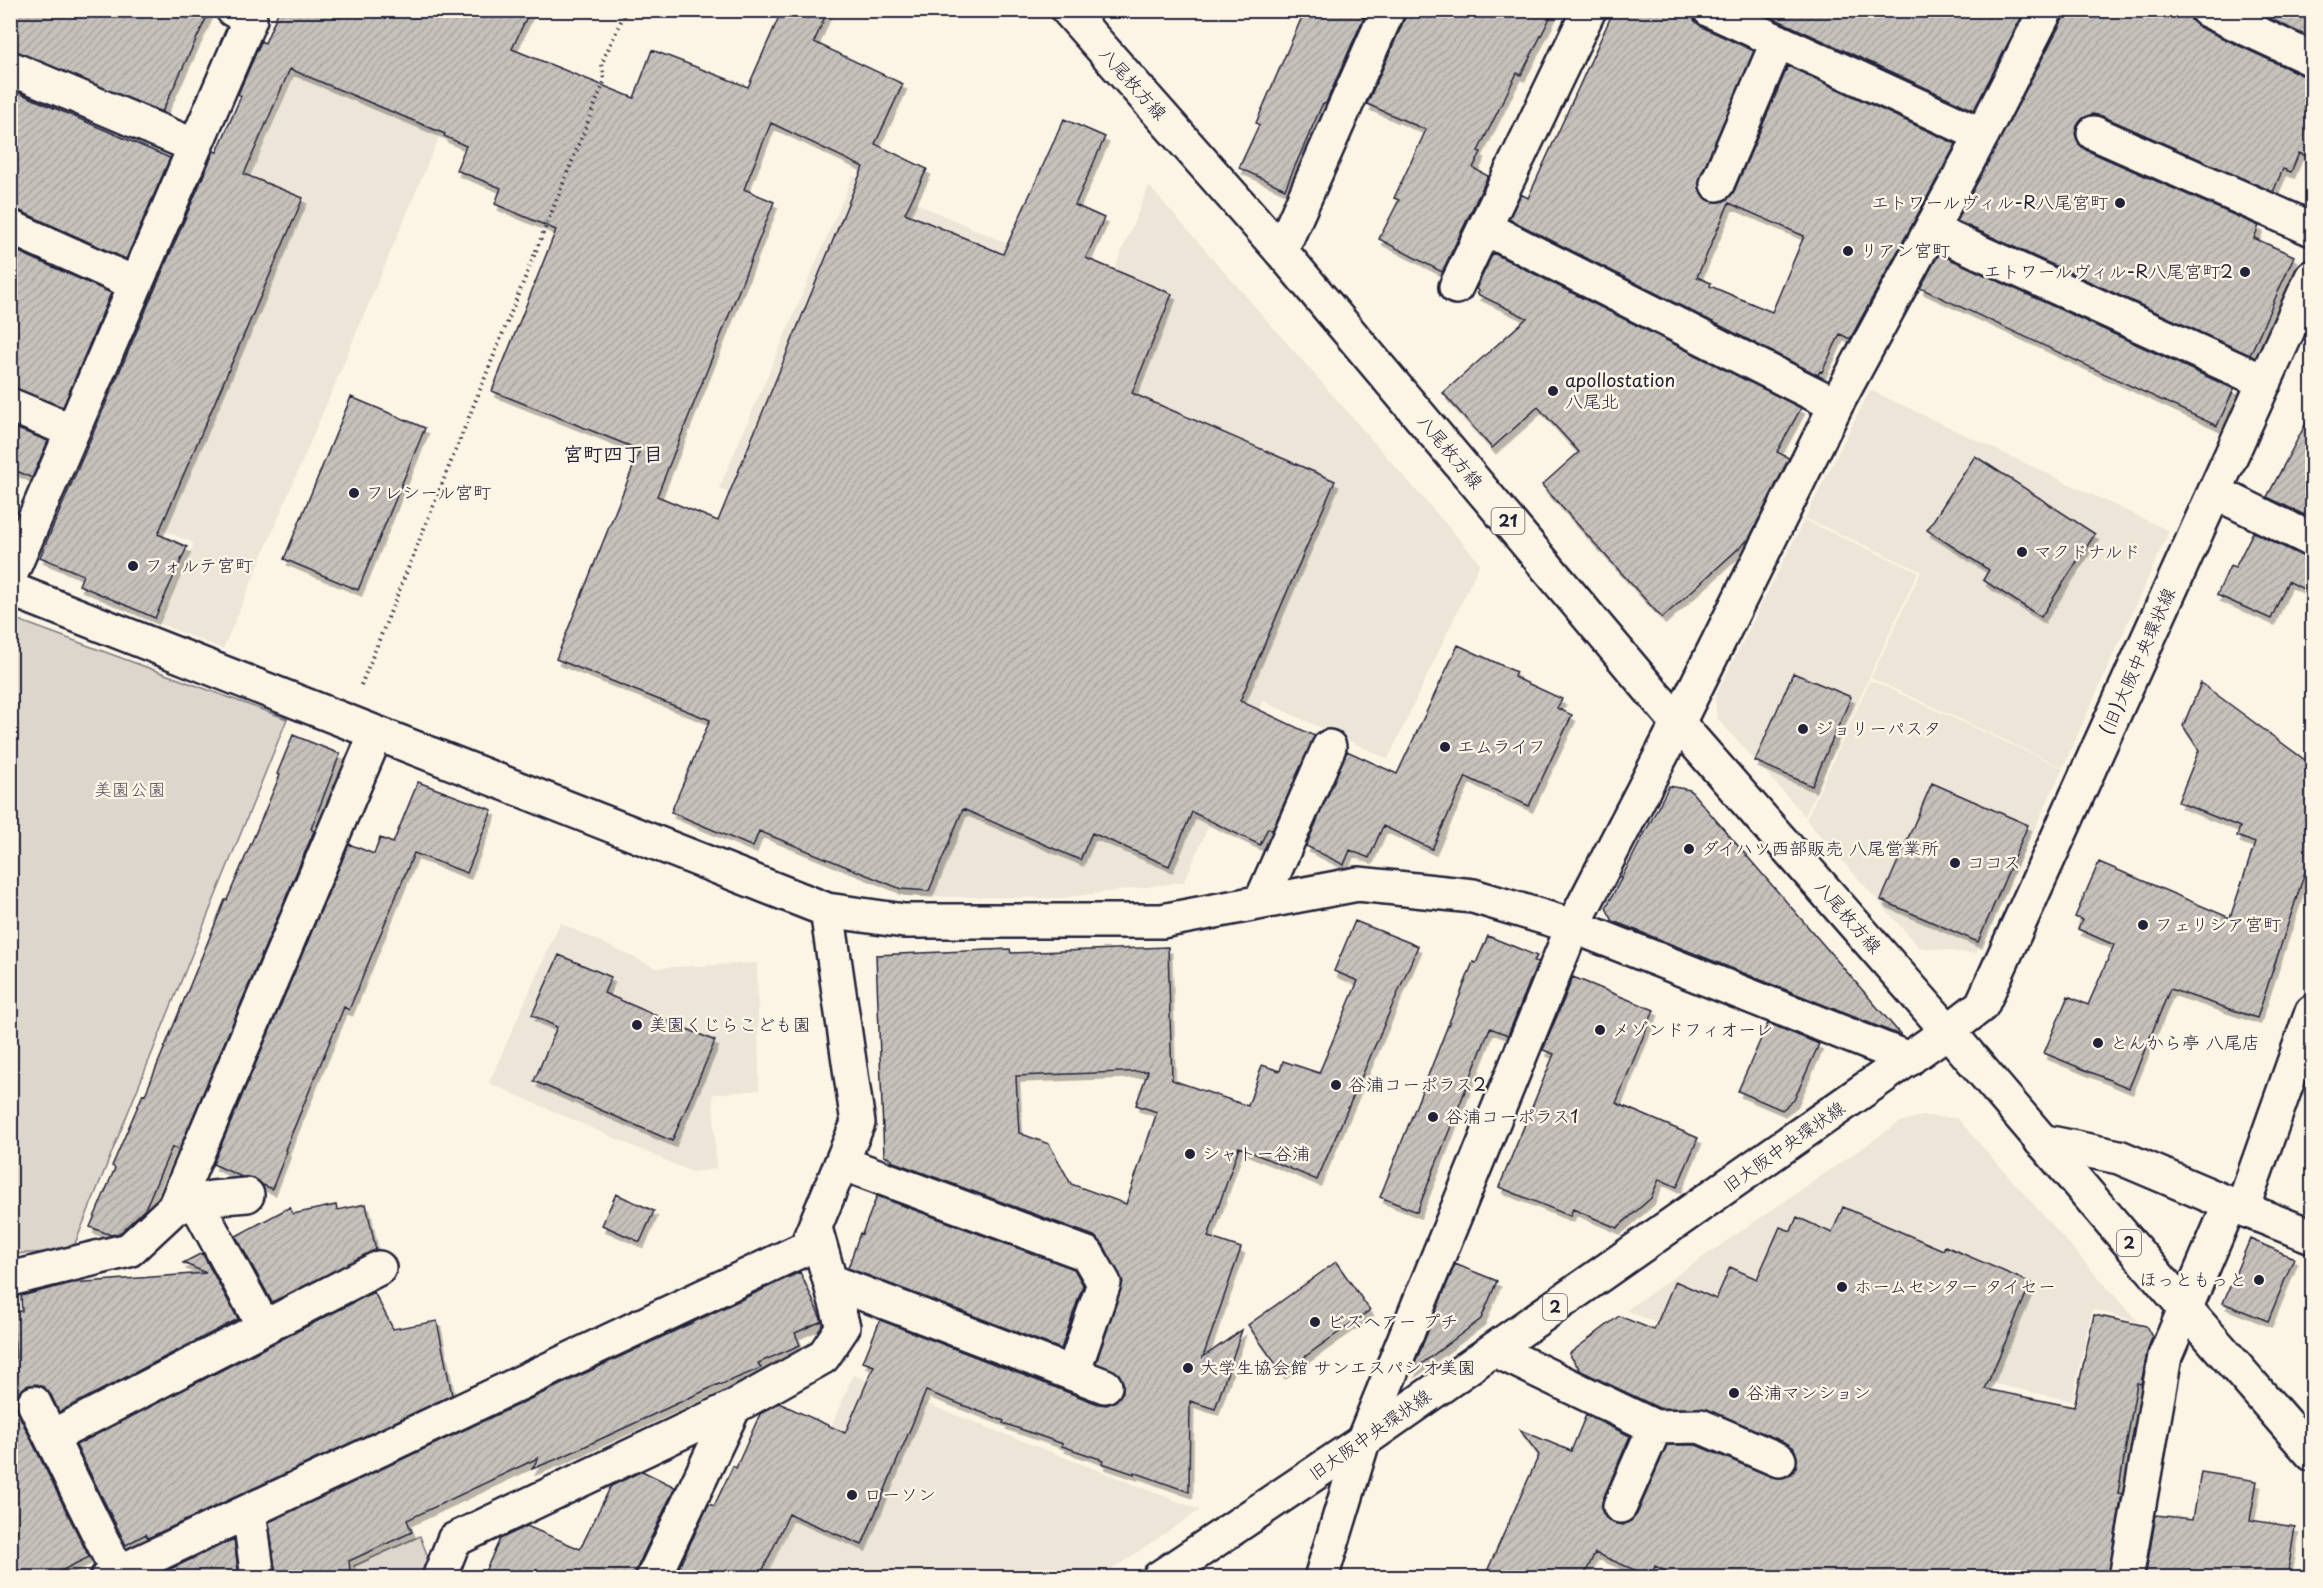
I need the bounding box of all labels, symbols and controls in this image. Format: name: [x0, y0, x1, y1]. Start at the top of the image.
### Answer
street label: 八尾枚方線: [1094, 41, 1174, 125]
place label: エトワールヴィル-R八尾宮町: [1871, 188, 2108, 215]
marker: エトワールヴィル-R八尾宮町: [2113, 196, 2127, 210]
place label: リアン宮町: [1860, 236, 1950, 263]
marker: リアン宮町: [1841, 244, 1855, 258]
place label: エトワールヴィル-R八尾宮町2: [1984, 257, 2233, 284]
marker: エトワールヴィル-R八尾宮町2: [2238, 265, 2252, 279]
place label: apollostation 八尾北: [1565, 366, 1675, 414]
marker: apollostation 八尾北: [1546, 384, 1560, 398]
street label: 八尾枚方線: [1412, 408, 1490, 494]
district label: 宮町四丁目: [563, 438, 663, 468]
place label: フレシール宮町: [366, 478, 491, 505]
marker: フレシール宮町: [347, 486, 361, 500]
road number: 21: [1492, 508, 1524, 534]
place label: マクドナルド: [2034, 537, 2141, 564]
marker: マクドナルド: [2015, 545, 2029, 559]
place label: フォルテ宮町: [145, 551, 253, 578]
marker: フォルテ宮町: [126, 559, 140, 573]
street label: (旧)大阪中央環状線: [2092, 583, 2181, 738]
place label: ジョリーパスタ: [1815, 714, 1941, 741]
marker: ジョリーパスタ: [1796, 722, 1810, 736]
place label: エムライフ: [1457, 732, 1546, 759]
marker: エムライフ: [1438, 740, 1452, 754]
park label: 美園公園: [94, 775, 166, 802]
place label: ダイハツ西部販売 八尾営業所: [1701, 834, 1939, 861]
marker: ダイハツ西部販売 八尾営業所: [1682, 842, 1696, 856]
place label: ココス: [1967, 848, 2021, 875]
marker: ココス: [1948, 856, 1962, 870]
street label: 八尾枚方線: [1809, 873, 1889, 959]
place label: フェリシア宮町: [2155, 910, 2281, 937]
marker: フェリシア宮町: [2136, 918, 2150, 932]
place label: 美園くじらこども園: [649, 1010, 811, 1037]
place label: メゾンドフィオーレ: [1612, 1015, 1773, 1042]
marker: 美園くじらこども園: [630, 1018, 644, 1032]
marker: メゾンドフィオーレ: [1593, 1023, 1607, 1037]
place label: とんから亭 八尾店: [2110, 1028, 2260, 1055]
marker: とんから亭 八尾店: [2091, 1036, 2105, 1050]
place label: 谷浦コーポラス2: [1348, 1070, 1486, 1097]
marker: 谷浦コーポラス2: [1329, 1078, 1343, 1092]
street label: 旧大阪中央環状線: [1716, 1093, 1850, 1198]
place label: 谷浦コーポラス1: [1445, 1102, 1578, 1129]
marker: 谷浦コーポラス1: [1426, 1110, 1440, 1124]
place label: シャトー谷浦: [1202, 1139, 1310, 1166]
marker: シャトー谷浦: [1183, 1147, 1197, 1161]
road number: 2: [2117, 1230, 2141, 1256]
place label: ほっともっと: [2139, 1265, 2247, 1292]
place label: ホームセンター タイセー: [1854, 1272, 2056, 1299]
marker: ほっともっと: [2252, 1273, 2266, 1287]
marker: ホームセンター タイセー: [1835, 1280, 1849, 1294]
road number: 2: [1543, 1294, 1567, 1320]
place label: ビズヘアー プチ: [1327, 1307, 1458, 1334]
marker: ビズヘアー プチ: [1308, 1315, 1322, 1329]
place label: 大学生協会館 サンエスパシオ美園: [1200, 1353, 1476, 1380]
marker: 大学生協会館 サンエスパシオ美園: [1181, 1361, 1195, 1375]
place label: 谷浦マンション: [1746, 1378, 1871, 1405]
street label: 旧大阪中央環状線: [1302, 1381, 1436, 1486]
marker: 谷浦マンション: [1727, 1386, 1741, 1400]
place label: ローソン: [864, 1480, 936, 1507]
marker: ローソン: [845, 1488, 859, 1502]

